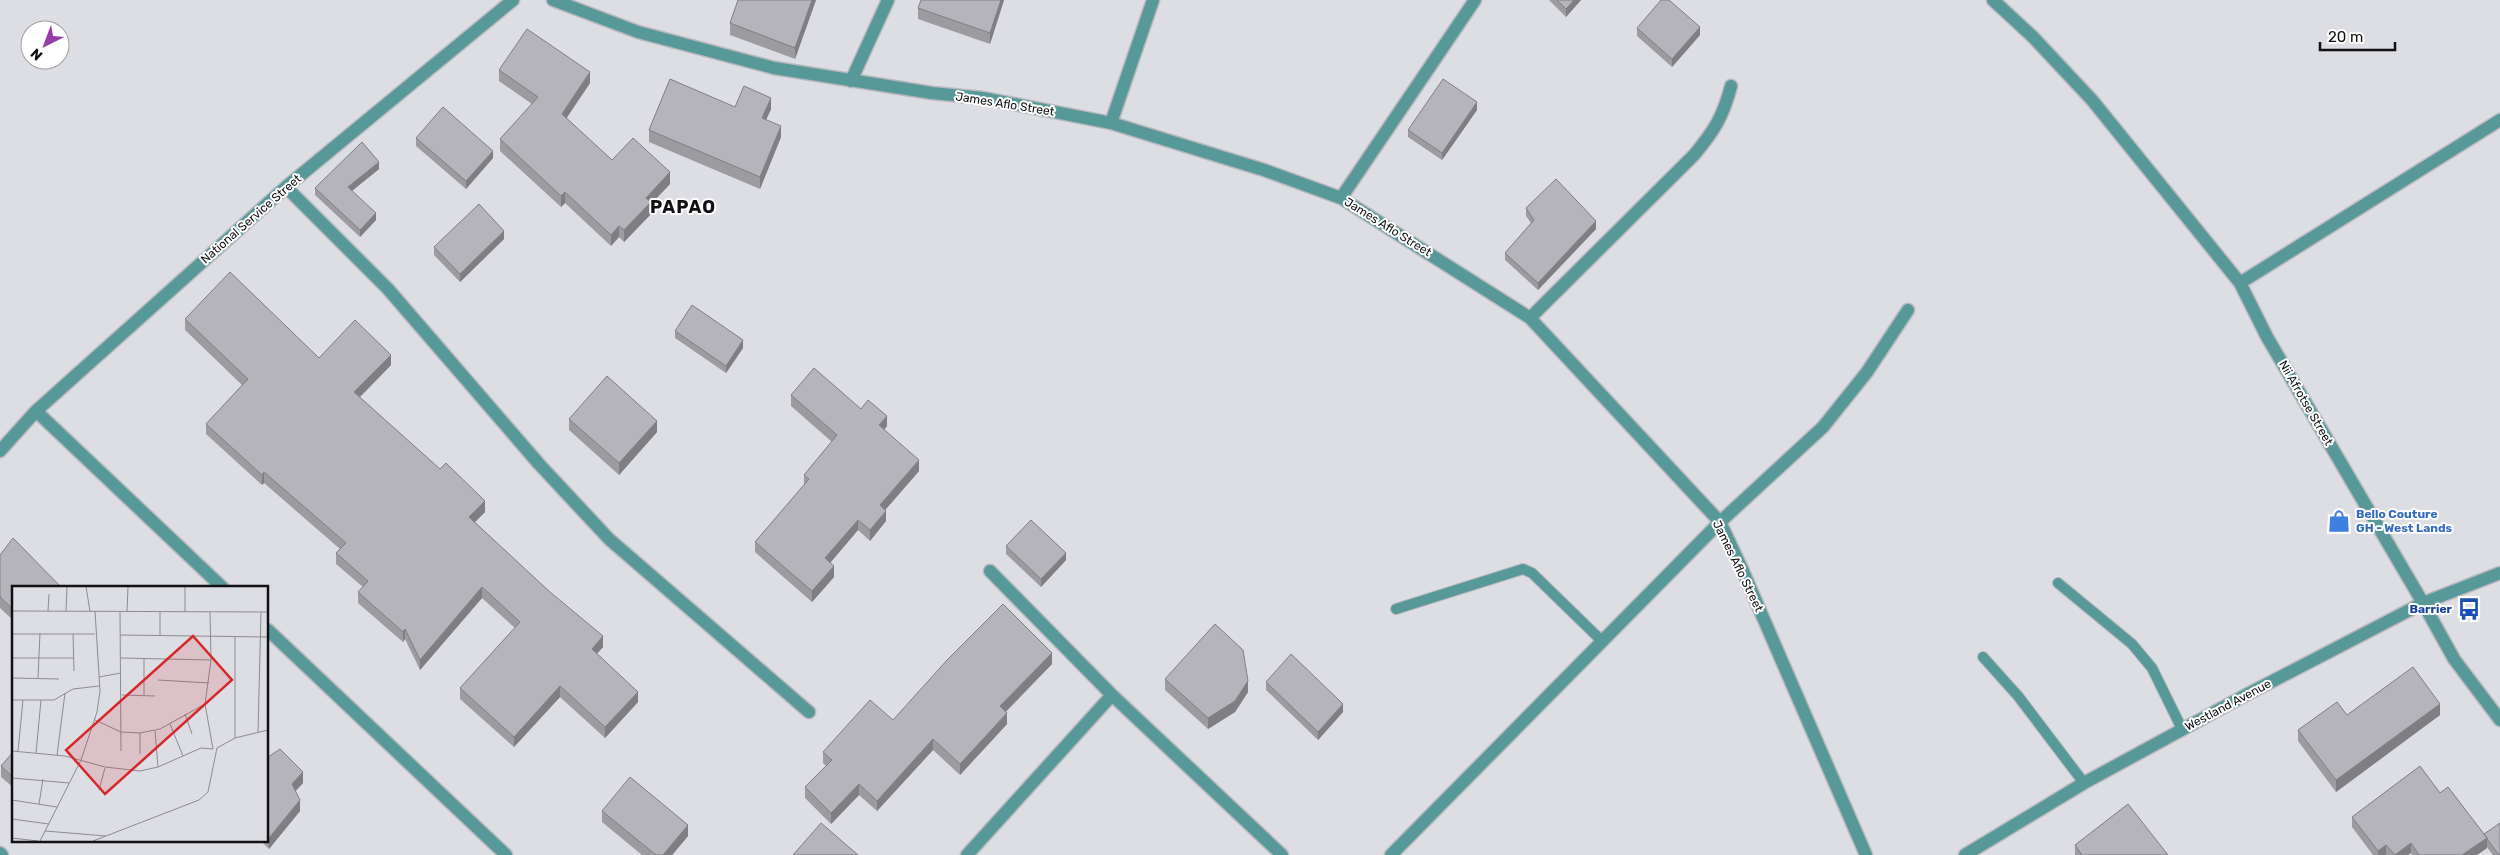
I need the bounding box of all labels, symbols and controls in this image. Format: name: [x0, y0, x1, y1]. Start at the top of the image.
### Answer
north arrow: [20, 20, 70, 70]
scale bar: [2320, 20, 2395, 52]
text: 20 m: [2328, 28, 2363, 46]
text: N: [27, 45, 46, 64]
street label: James Aflo Street: [955, 89, 1056, 119]
street label: National Service Street: [198, 171, 304, 266]
street label: James Aflo Street: [1342, 195, 1434, 260]
district label: PAPAO: [650, 196, 716, 218]
street label: Nii Afrotse Street: [2276, 358, 2336, 448]
place label: Bello Couture GH - West Lands: [2356, 507, 2453, 535]
shop icon: Bello Couture GH - West Lands: [2326, 508, 2352, 534]
street label: James Aflo Street: [1710, 518, 1766, 614]
inset map: [12, 586, 269, 842]
bus stop icon: Barrier: [2456, 596, 2482, 622]
place label: Barrier: [2410, 602, 2453, 616]
street label: Westland Avenue: [2183, 676, 2274, 734]

